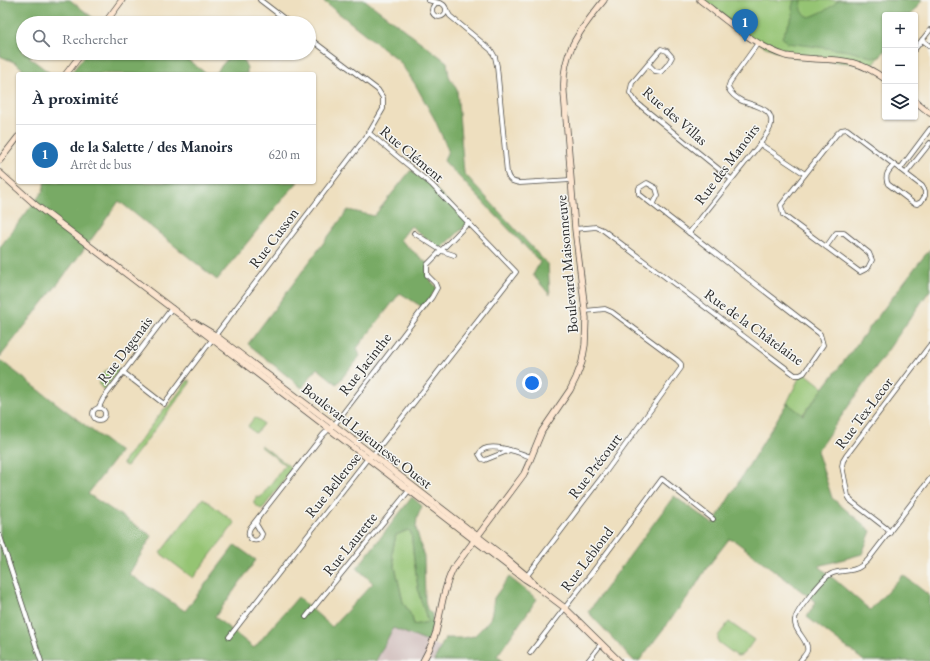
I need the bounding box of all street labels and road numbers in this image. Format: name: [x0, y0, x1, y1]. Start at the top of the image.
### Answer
street label: Rue des Villas: [639, 82, 712, 149]
street label: Rue des Manoirs: [690, 119, 763, 208]
street label: Rue Clément: [376, 121, 448, 186]
street label: Boulevard Maisonneuve: [551, 194, 582, 334]
street label: Rue Cusson: [245, 204, 303, 272]
street label: Rue de la Châtelaine: [701, 284, 808, 369]
street label: Rue Dagenais: [93, 312, 156, 387]
street label: Rue Jacinthe: [334, 328, 395, 399]
street label: Rue Tex-Lecor: [830, 373, 897, 452]
street label: Boulevard Lajeunesse Ouest: [298, 379, 437, 493]
street label: Rue Précourt: [564, 429, 626, 502]
street label: Rue Bellerose: [301, 448, 365, 521]
street label: Rue Laurette: [318, 508, 381, 579]
street label: Rue Leblond: [556, 522, 617, 595]

